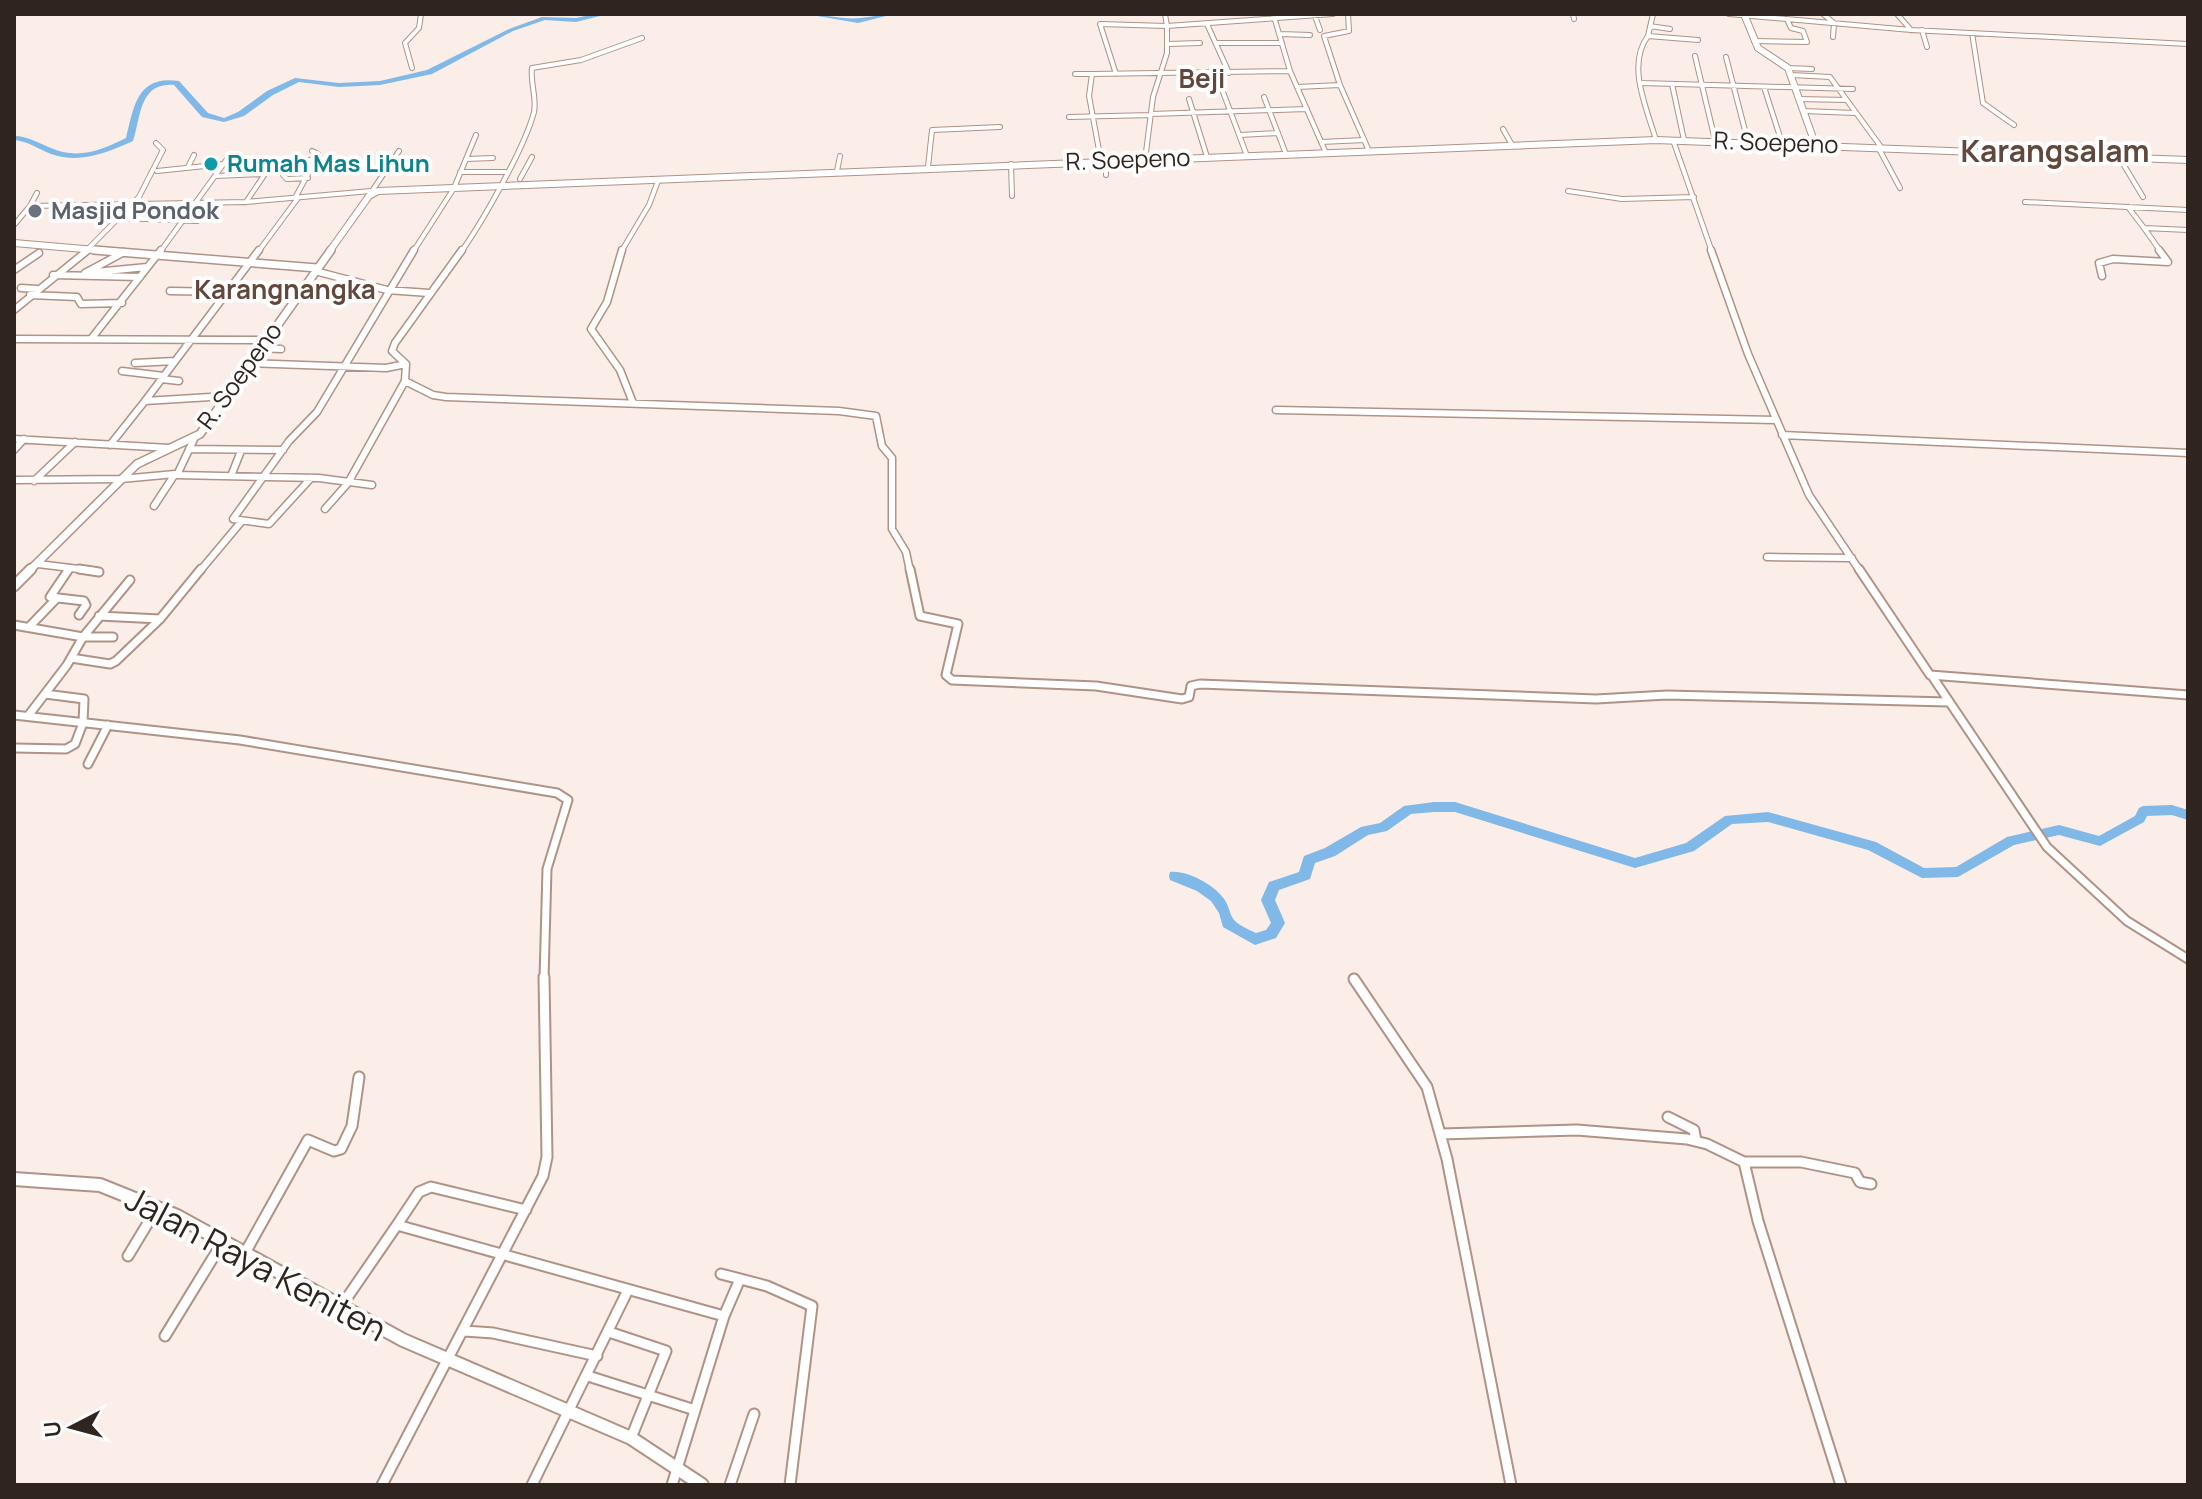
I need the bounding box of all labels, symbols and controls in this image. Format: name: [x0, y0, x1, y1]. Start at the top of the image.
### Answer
district label: Beji: [1179, 60, 1225, 96]
street label: R. Soepeno: [1713, 123, 1839, 160]
district label: Karangsalam: [1960, 130, 2150, 171]
street label: R. Soepeno: [1065, 140, 1191, 177]
place label: Rumah Mas Lihun: [227, 146, 430, 179]
marker: Rumah Mas Lihun: [202, 155, 220, 173]
place label: Masjid Pondok: [51, 193, 220, 226]
marker: Masjid Pondok: [26, 202, 44, 220]
district label: Karangnangka: [194, 271, 376, 307]
street label: R. Soepeno: [189, 315, 289, 435]
street label: Jalan Raya Keniten: [118, 1175, 395, 1351]
north arrow: [32, 1387, 112, 1467]
text: U: [36, 1420, 68, 1439]

